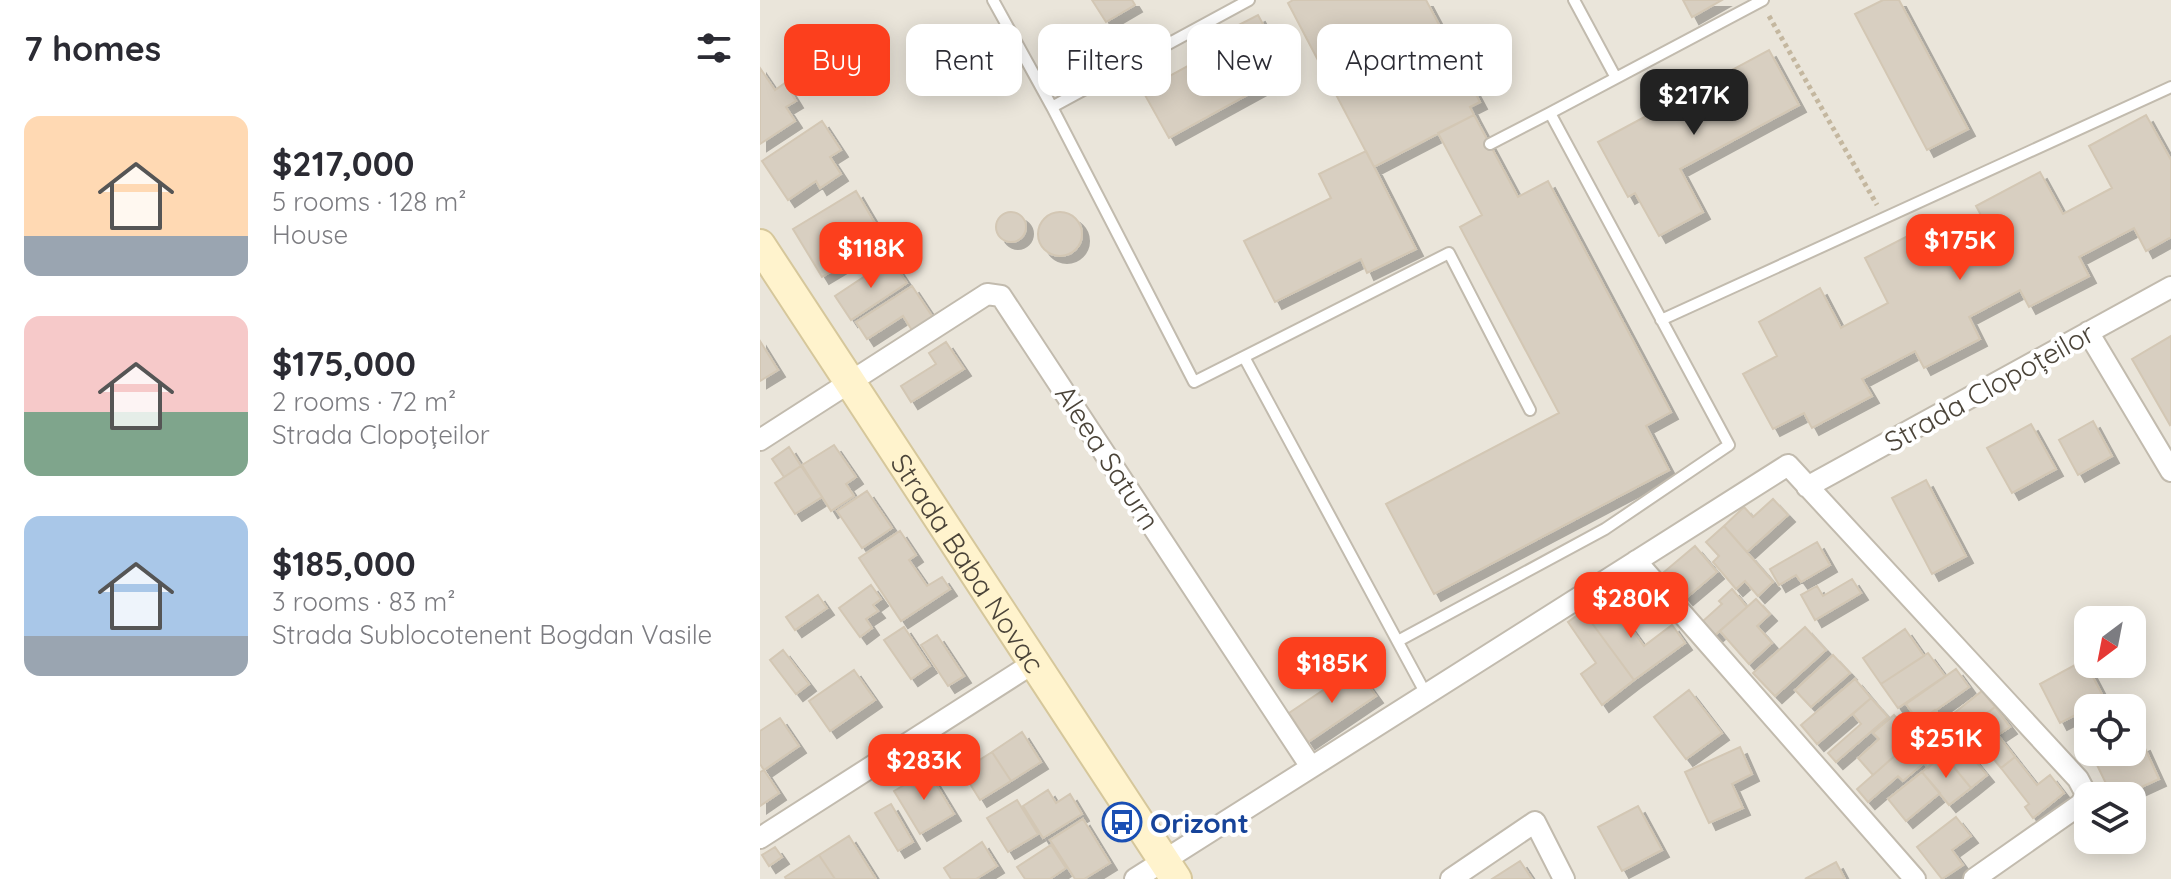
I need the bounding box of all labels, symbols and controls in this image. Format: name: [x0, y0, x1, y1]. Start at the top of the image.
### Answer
chip: Buy: [784, 24, 890, 96]
chip: Rent: [906, 24, 1022, 96]
chip: Filters: [1038, 24, 1171, 96]
chip: New: [1187, 24, 1301, 96]
chip: Apartment: [1317, 24, 1512, 96]
icon: filters: [692, 26, 736, 70]
text: 7 homes: [24, 27, 161, 70]
pin: $217K: [1638, 69, 1750, 137]
text: $217K: [1658, 78, 1730, 111]
text: $217,000: [272, 142, 415, 185]
icon: home: [88, 148, 184, 244]
text: 5 rooms · 128 m²: [272, 185, 466, 218]
pin: $175K: [1904, 214, 2016, 282]
text: House: [272, 218, 348, 251]
pin: $118K: [815, 222, 927, 290]
text: $175K: [1924, 223, 1996, 256]
text: $118K: [837, 231, 905, 264]
street label: Strada Clopoțeilor: [1878, 315, 2100, 459]
text: $175,000: [272, 342, 416, 385]
icon: home: [88, 348, 184, 444]
street label: Aleea Saturn: [1048, 378, 1168, 536]
text: 2 rooms · 72 m²: [272, 385, 456, 418]
text: Strada Clopoțeilor: [272, 418, 490, 451]
street label: Strada Baba Novac: [884, 447, 1053, 679]
text: $185,000: [272, 542, 416, 585]
icon: home: [88, 548, 184, 644]
pin: $280K: [1575, 572, 1687, 640]
text: $280K: [1592, 581, 1670, 614]
text: 3 rooms · 83 m²: [272, 585, 455, 618]
north arrow: [2074, 606, 2146, 678]
map controls: [2074, 606, 2146, 854]
text: Strada Sublocotenent Bogdan Vasile: [272, 618, 712, 651]
pin: $185K: [1276, 637, 1388, 705]
text: $185K: [1296, 646, 1368, 679]
button: locate: [2074, 694, 2146, 766]
pin: $251K: [1890, 712, 2002, 780]
text: $251K: [1910, 721, 1982, 754]
pin: $283K: [868, 734, 980, 802]
text: $283K: [886, 743, 962, 776]
button: layers: [2074, 782, 2146, 854]
bus stop icon: Orizont: [1101, 801, 1143, 843]
place label: Orizont: [1150, 805, 1249, 840]

